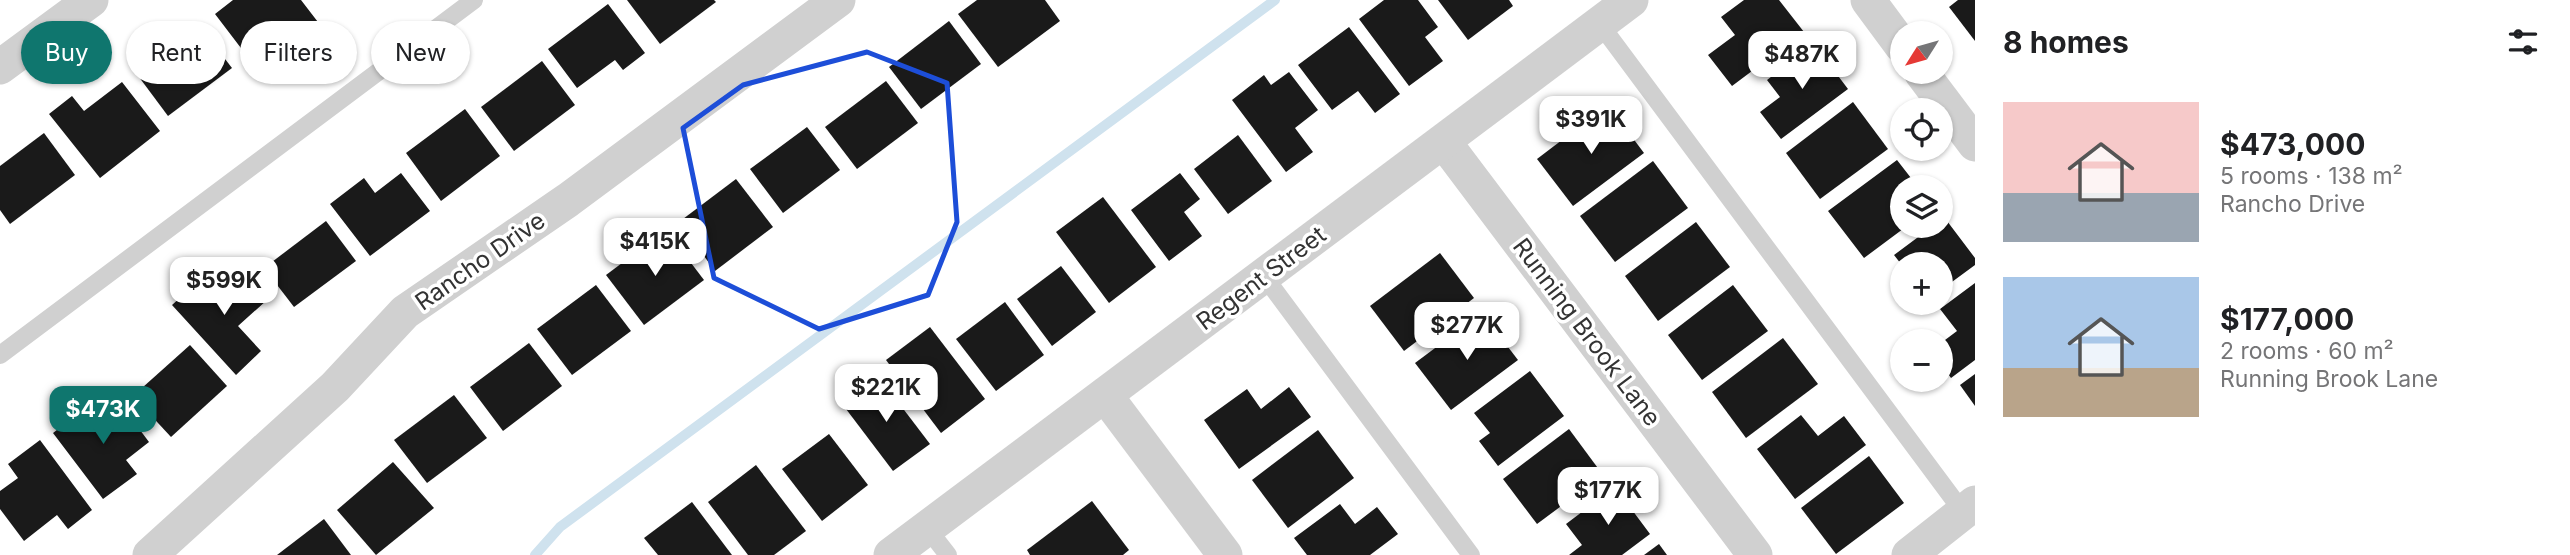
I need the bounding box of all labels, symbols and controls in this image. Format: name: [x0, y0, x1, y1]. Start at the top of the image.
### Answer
chip: Buy: [21, 21, 112, 84]
chip: Rent: [126, 21, 226, 84]
chip: Filters: [240, 21, 357, 84]
chip: New: [371, 21, 470, 84]
north arrow: [1890, 21, 1953, 84]
map controls: [1890, 21, 1953, 392]
icon: filters: [2504, 23, 2542, 61]
text: 8 homes: [2003, 24, 2129, 60]
pin: $487K: [1753, 32, 1851, 91]
text: $487K: [1764, 40, 1840, 68]
pin: $391K: [1542, 96, 1640, 156]
button: locate: [1890, 98, 1953, 161]
text: $391K: [1555, 105, 1627, 133]
text: $473,000: [2220, 126, 2365, 162]
icon: home: [2059, 130, 2143, 214]
text: 5 rooms · 138 m²: [2220, 162, 2403, 190]
button: layers: [1890, 175, 1953, 238]
text: Rancho Drive: [2220, 190, 2365, 218]
street label: Rancho Drive: [410, 206, 550, 316]
pin: $415K: [606, 218, 704, 278]
street label: Regent Street: [1191, 220, 1331, 336]
text: $415K: [620, 227, 690, 255]
street label: Running Brook Lane: [1507, 232, 1667, 432]
button: +: [1890, 252, 1953, 315]
pin: $599K: [175, 258, 273, 317]
text: $599K: [186, 266, 262, 294]
text: $177,000: [2220, 301, 2354, 337]
pin: $277K: [1418, 302, 1516, 362]
icon: home: [2059, 305, 2143, 389]
text: $277K: [1430, 311, 1504, 339]
button: −: [1890, 329, 1953, 392]
text: 2 rooms · 60 m²: [2220, 337, 2394, 365]
pin: $221K: [837, 364, 935, 424]
text: Running Brook Lane: [2220, 365, 2438, 393]
text: $221K: [851, 373, 921, 401]
pin: $473K: [54, 386, 152, 446]
text: $473K: [66, 395, 141, 423]
pin: $177K: [1559, 468, 1657, 527]
text: $177K: [1574, 476, 1642, 504]

